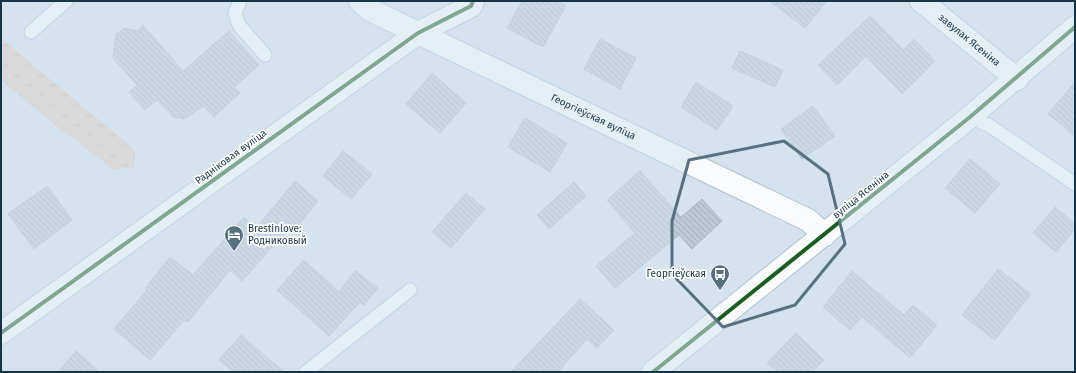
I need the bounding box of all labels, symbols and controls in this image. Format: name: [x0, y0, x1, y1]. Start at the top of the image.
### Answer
street label: завулак Ясеніна: [936, 11, 1002, 69]
street label: Георгіеўская вуліца: [549, 92, 637, 142]
street label: Радніковая вуліца: [192, 126, 269, 187]
street label: вуліца Ясеніна: [830, 168, 892, 221]
place label: Brestinlove: Родниковый: [248, 223, 307, 247]
hotel icon: Brestinlove: Родниковый: [223, 224, 245, 252]
bus stop icon: Георгіеўская: [709, 263, 731, 291]
place label: Георгіеўская: [647, 267, 706, 280]

